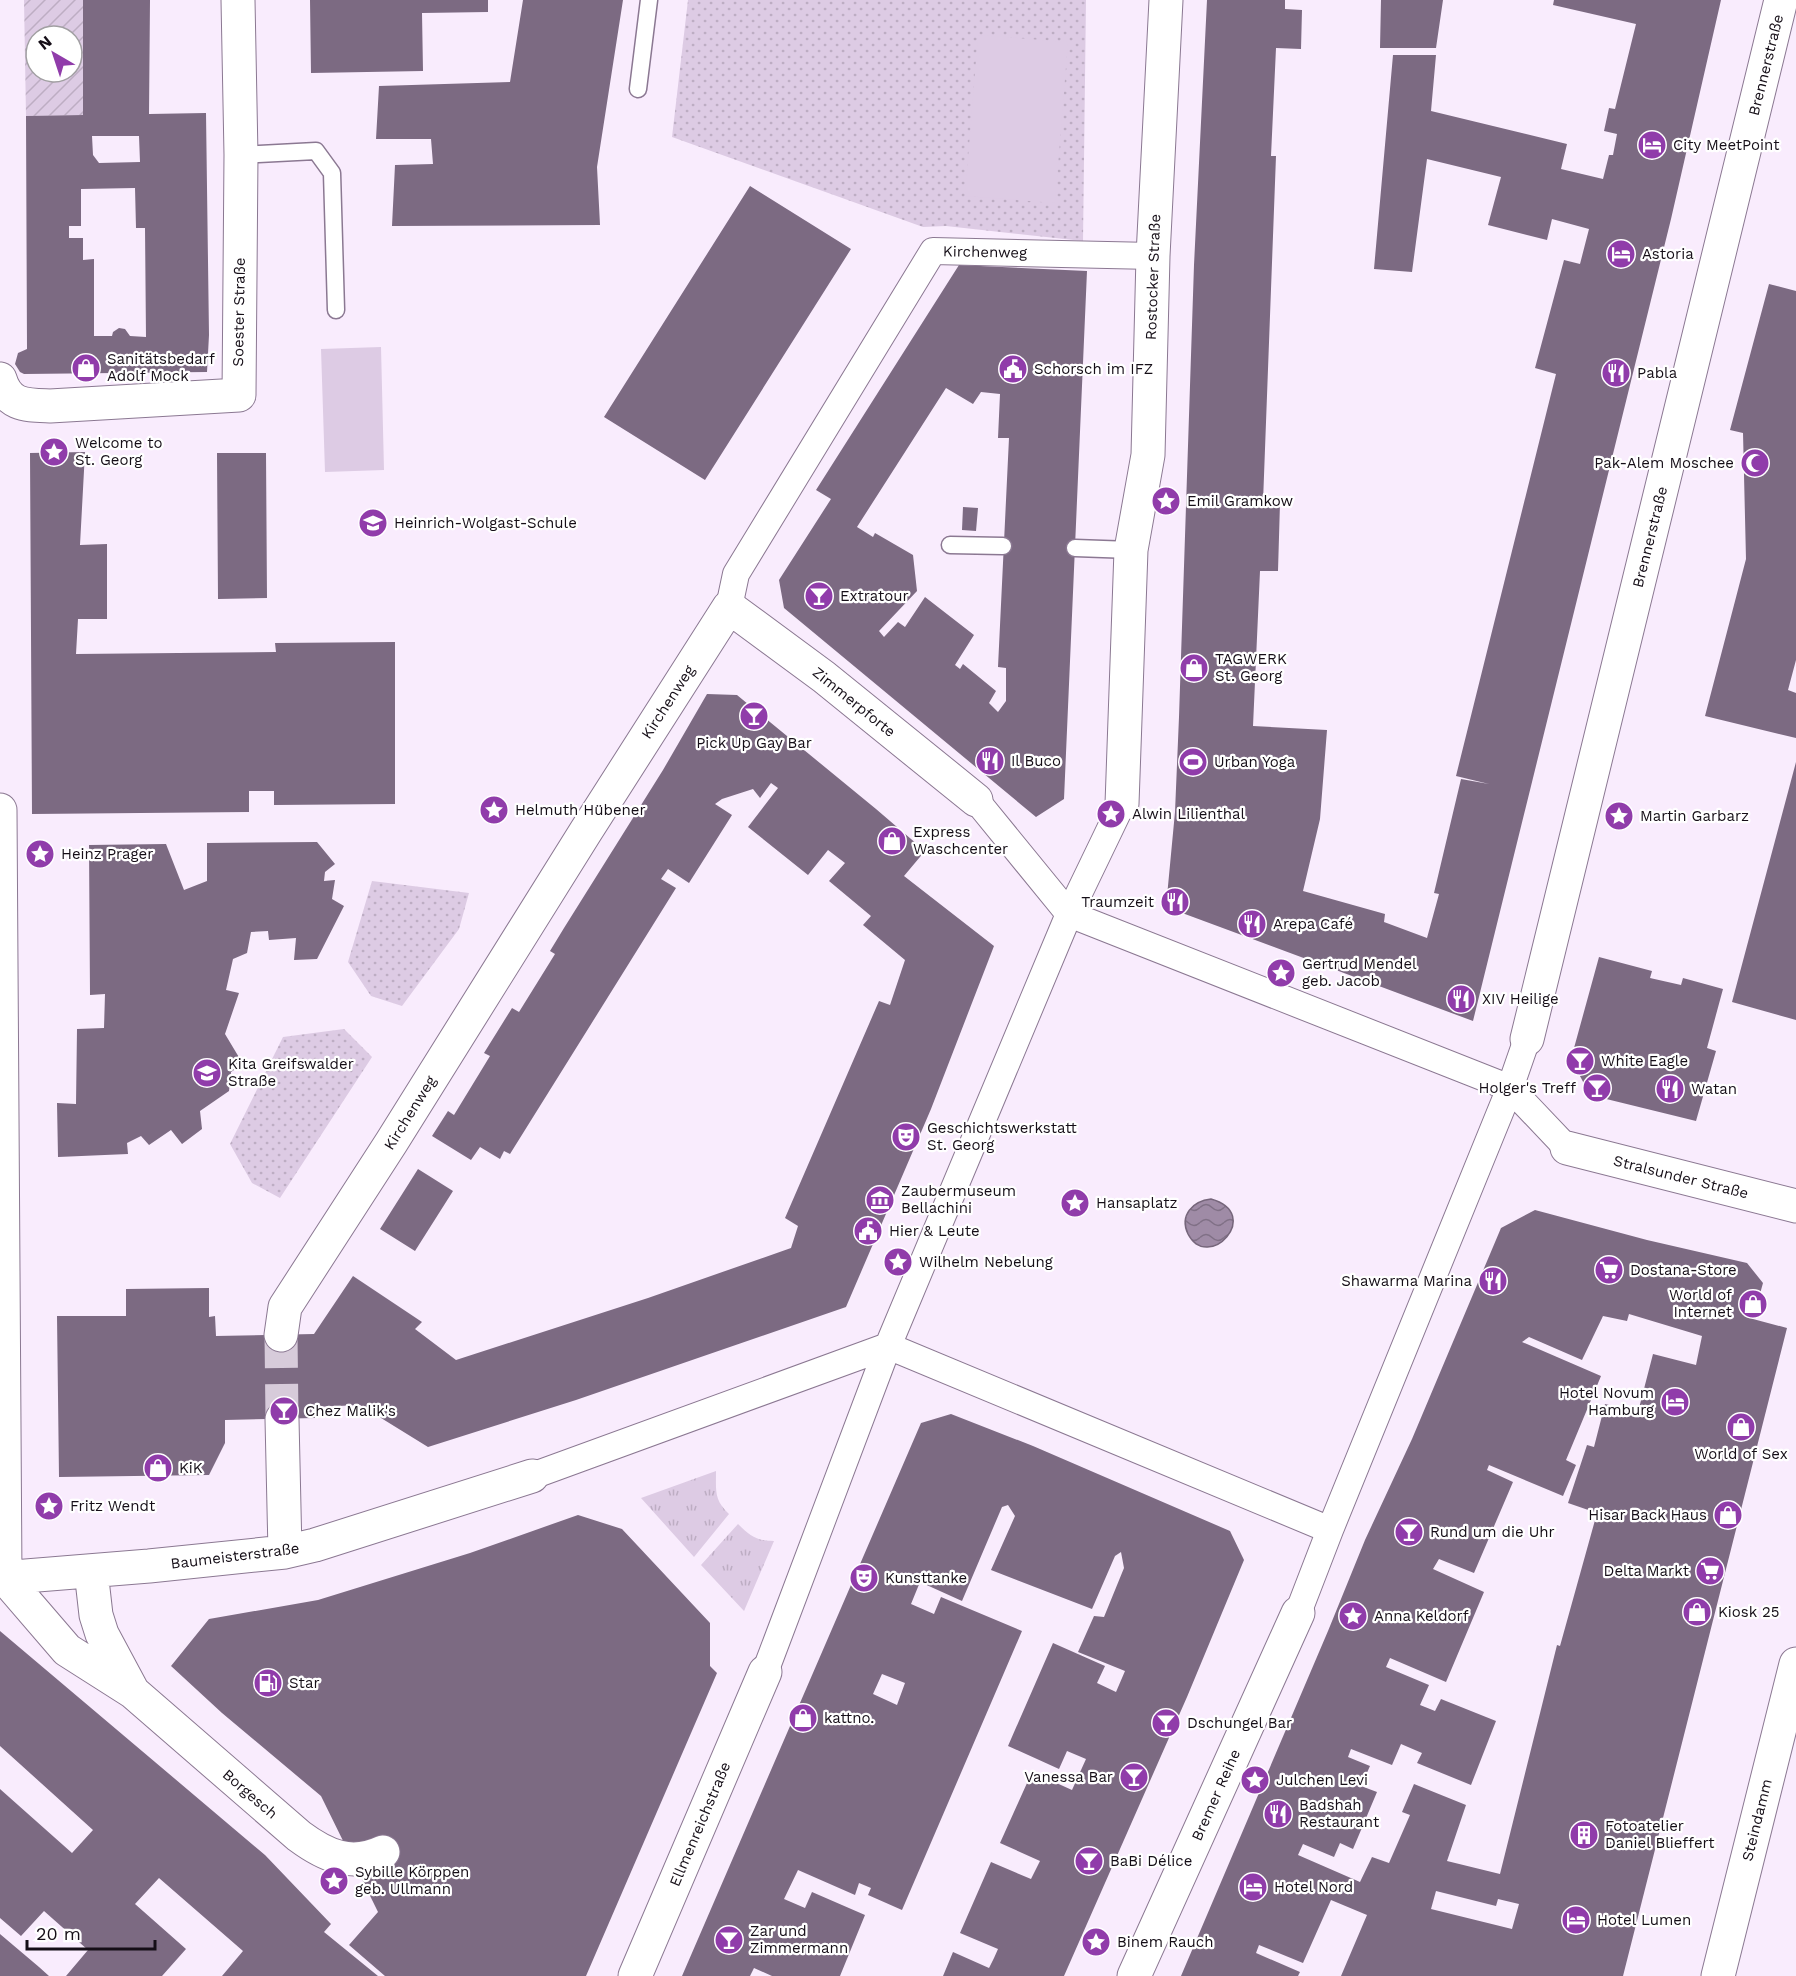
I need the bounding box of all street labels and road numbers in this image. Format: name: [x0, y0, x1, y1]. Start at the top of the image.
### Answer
street label: Brennerstraße: [1745, 12, 1787, 118]
street label: Rostocker Straße: [1142, 214, 1164, 340]
street label: Kirchenweg: [943, 242, 1027, 262]
street label: Soester Straße: [229, 257, 249, 367]
street label: Brennerstraße: [1629, 484, 1671, 590]
street label: Kirchenweg: [638, 662, 698, 742]
street label: Zimmerpforte: [809, 663, 899, 741]
street label: Kirchenweg: [380, 1073, 440, 1153]
street label: Stralsunder Straße: [1612, 1152, 1750, 1202]
street label: Baumeisterstraße: [170, 1539, 300, 1573]
street label: Bremer Reihe: [1188, 1746, 1244, 1844]
street label: Ellmenreichstraße: [666, 1759, 734, 1889]
street label: Borgesch: [219, 1765, 281, 1823]
street label: Steindamm: [1738, 1777, 1776, 1863]

